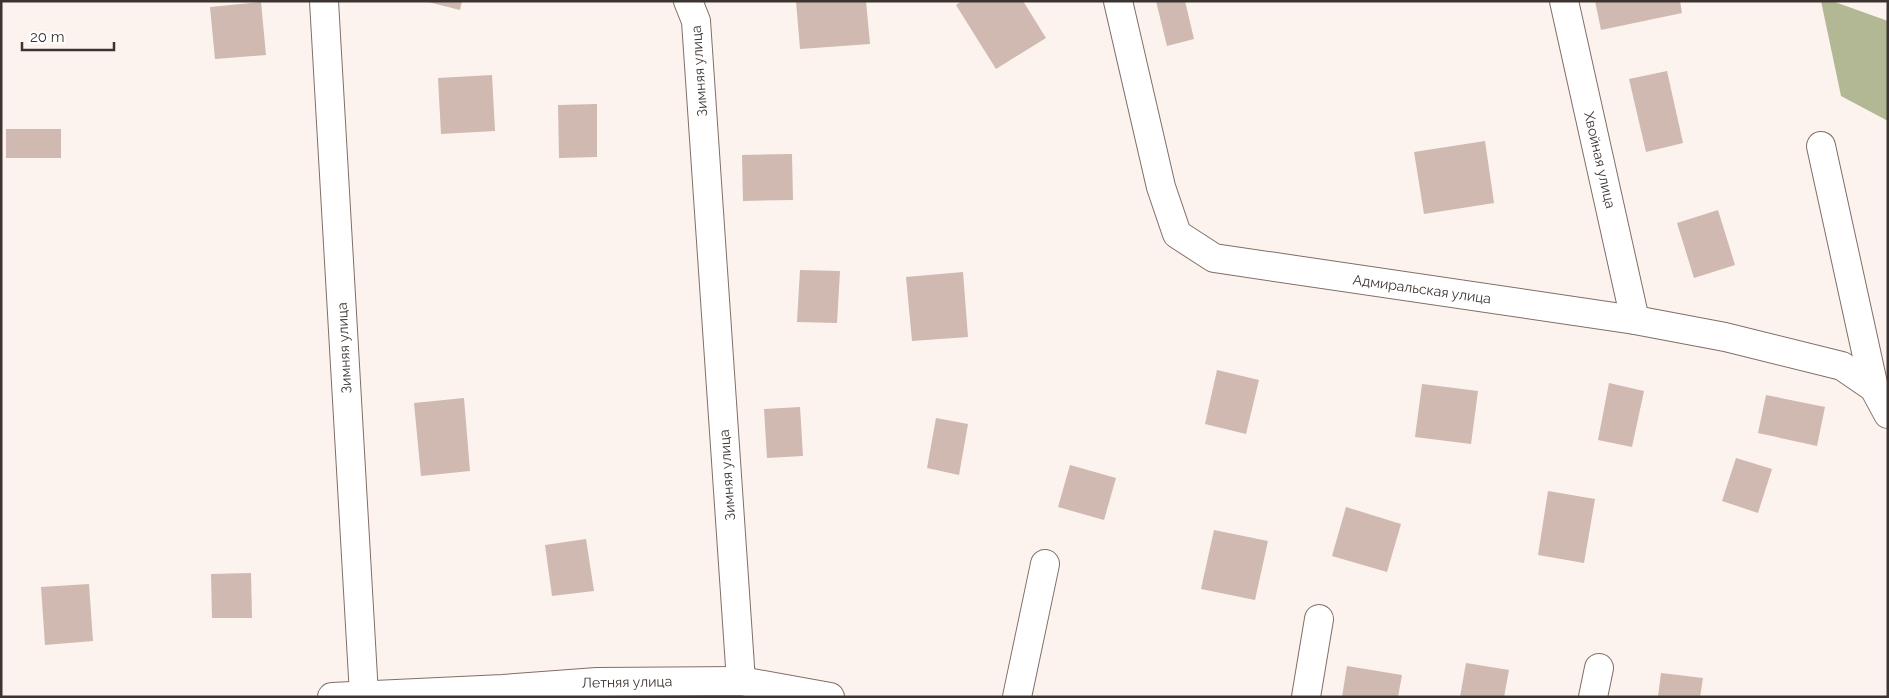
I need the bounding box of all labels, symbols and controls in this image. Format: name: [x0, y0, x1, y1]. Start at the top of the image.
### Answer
scale bar: [22, 20, 115, 52]
street label: Зимняя улица: [688, 25, 710, 117]
text: 20 m: [30, 28, 65, 46]
street label: Хвойная улица: [1581, 110, 1619, 210]
street label: Адмиральская улица: [1352, 271, 1492, 307]
street label: Зимняя улица: [334, 302, 354, 394]
street label: Зимняя улица: [716, 429, 738, 521]
street label: Летняя улица: [582, 673, 672, 691]

